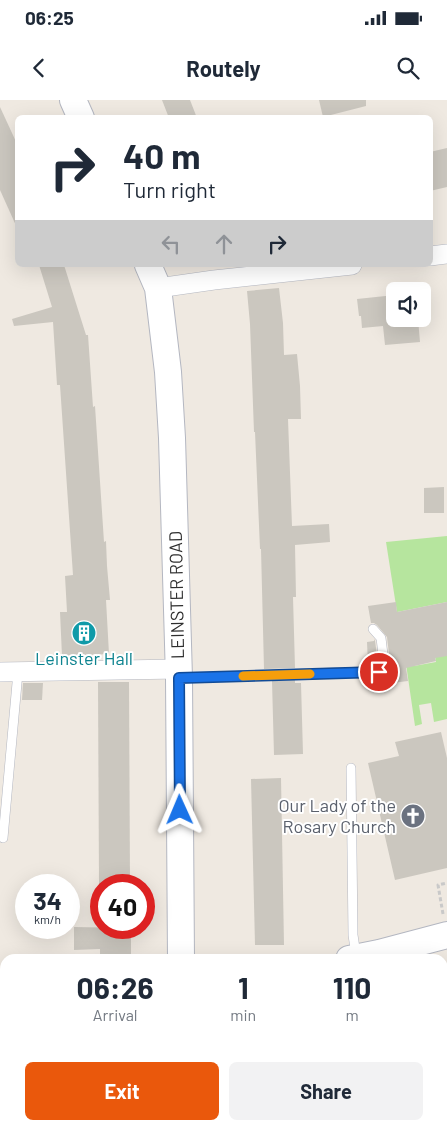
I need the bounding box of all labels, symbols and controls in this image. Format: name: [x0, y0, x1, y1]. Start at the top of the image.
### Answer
text: 06:25: [25, 6, 74, 29]
icon: back: [25, 54, 53, 82]
icon: search: [394, 54, 422, 82]
text: Routely: [186, 55, 261, 81]
text: 40 m: [123, 134, 200, 176]
icon: right: [40, 135, 105, 200]
text: Turn right: [123, 176, 216, 202]
icon: left: [157, 230, 185, 258]
icon: ahead: [210, 230, 238, 258]
icon: right: [263, 230, 291, 258]
map controls: [386, 282, 431, 327]
button: sound: [386, 282, 431, 327]
street label: LEINSTER ROAD: [164, 531, 188, 659]
building icon: Leinster Hall: [71, 620, 97, 646]
place label: Leinster Hall: [35, 647, 133, 669]
pin: [358, 651, 400, 693]
icon: arrive: [365, 658, 393, 686]
position arrow: [153, 783, 205, 835]
place label: Our Lady of the Rosary Church: [278, 794, 396, 837]
church icon: Our Lady of the Rosary Church: [400, 803, 426, 829]
speed limit sign: 40: [90, 874, 155, 939]
text: 34: [33, 885, 62, 915]
text: km/h: [34, 912, 61, 926]
text: 06:26: [77, 969, 154, 1005]
text: 1: [238, 969, 249, 1005]
text: 110: [333, 969, 371, 1005]
text: Arrival: [93, 1005, 138, 1024]
text: min: [230, 1005, 256, 1024]
text: m: [345, 1005, 359, 1024]
button: Exit: [25, 1062, 219, 1120]
button: Share: [229, 1062, 423, 1120]

